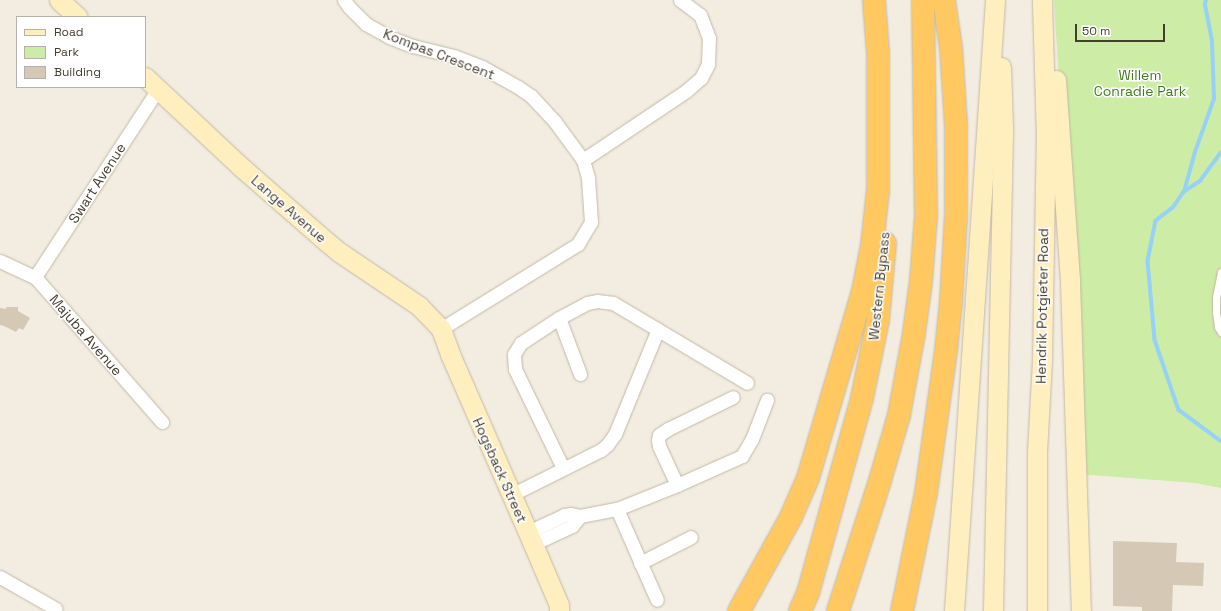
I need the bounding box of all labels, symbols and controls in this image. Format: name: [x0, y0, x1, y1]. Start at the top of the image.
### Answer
legend: [16, 16, 146, 88]
scale bar: [1077, 16, 1167, 42]
text: 50 m: [1082, 23, 1110, 39]
text: Road: [54, 24, 83, 40]
street label: Kompas Crescent: [381, 25, 497, 83]
text: Park: [54, 44, 79, 60]
text: Building: [54, 64, 101, 80]
park label: Willem Conradie Park: [1094, 67, 1186, 100]
street label: Swart Avenue: [65, 140, 129, 226]
street label: Lange Avenue: [248, 172, 330, 246]
street label: Hendrik Potgieter Road: [1032, 228, 1052, 384]
street label: Western Bypass: [865, 231, 893, 341]
street label: Majuba Avenue: [46, 291, 126, 379]
street label: Hogsback Street: [469, 415, 531, 525]

